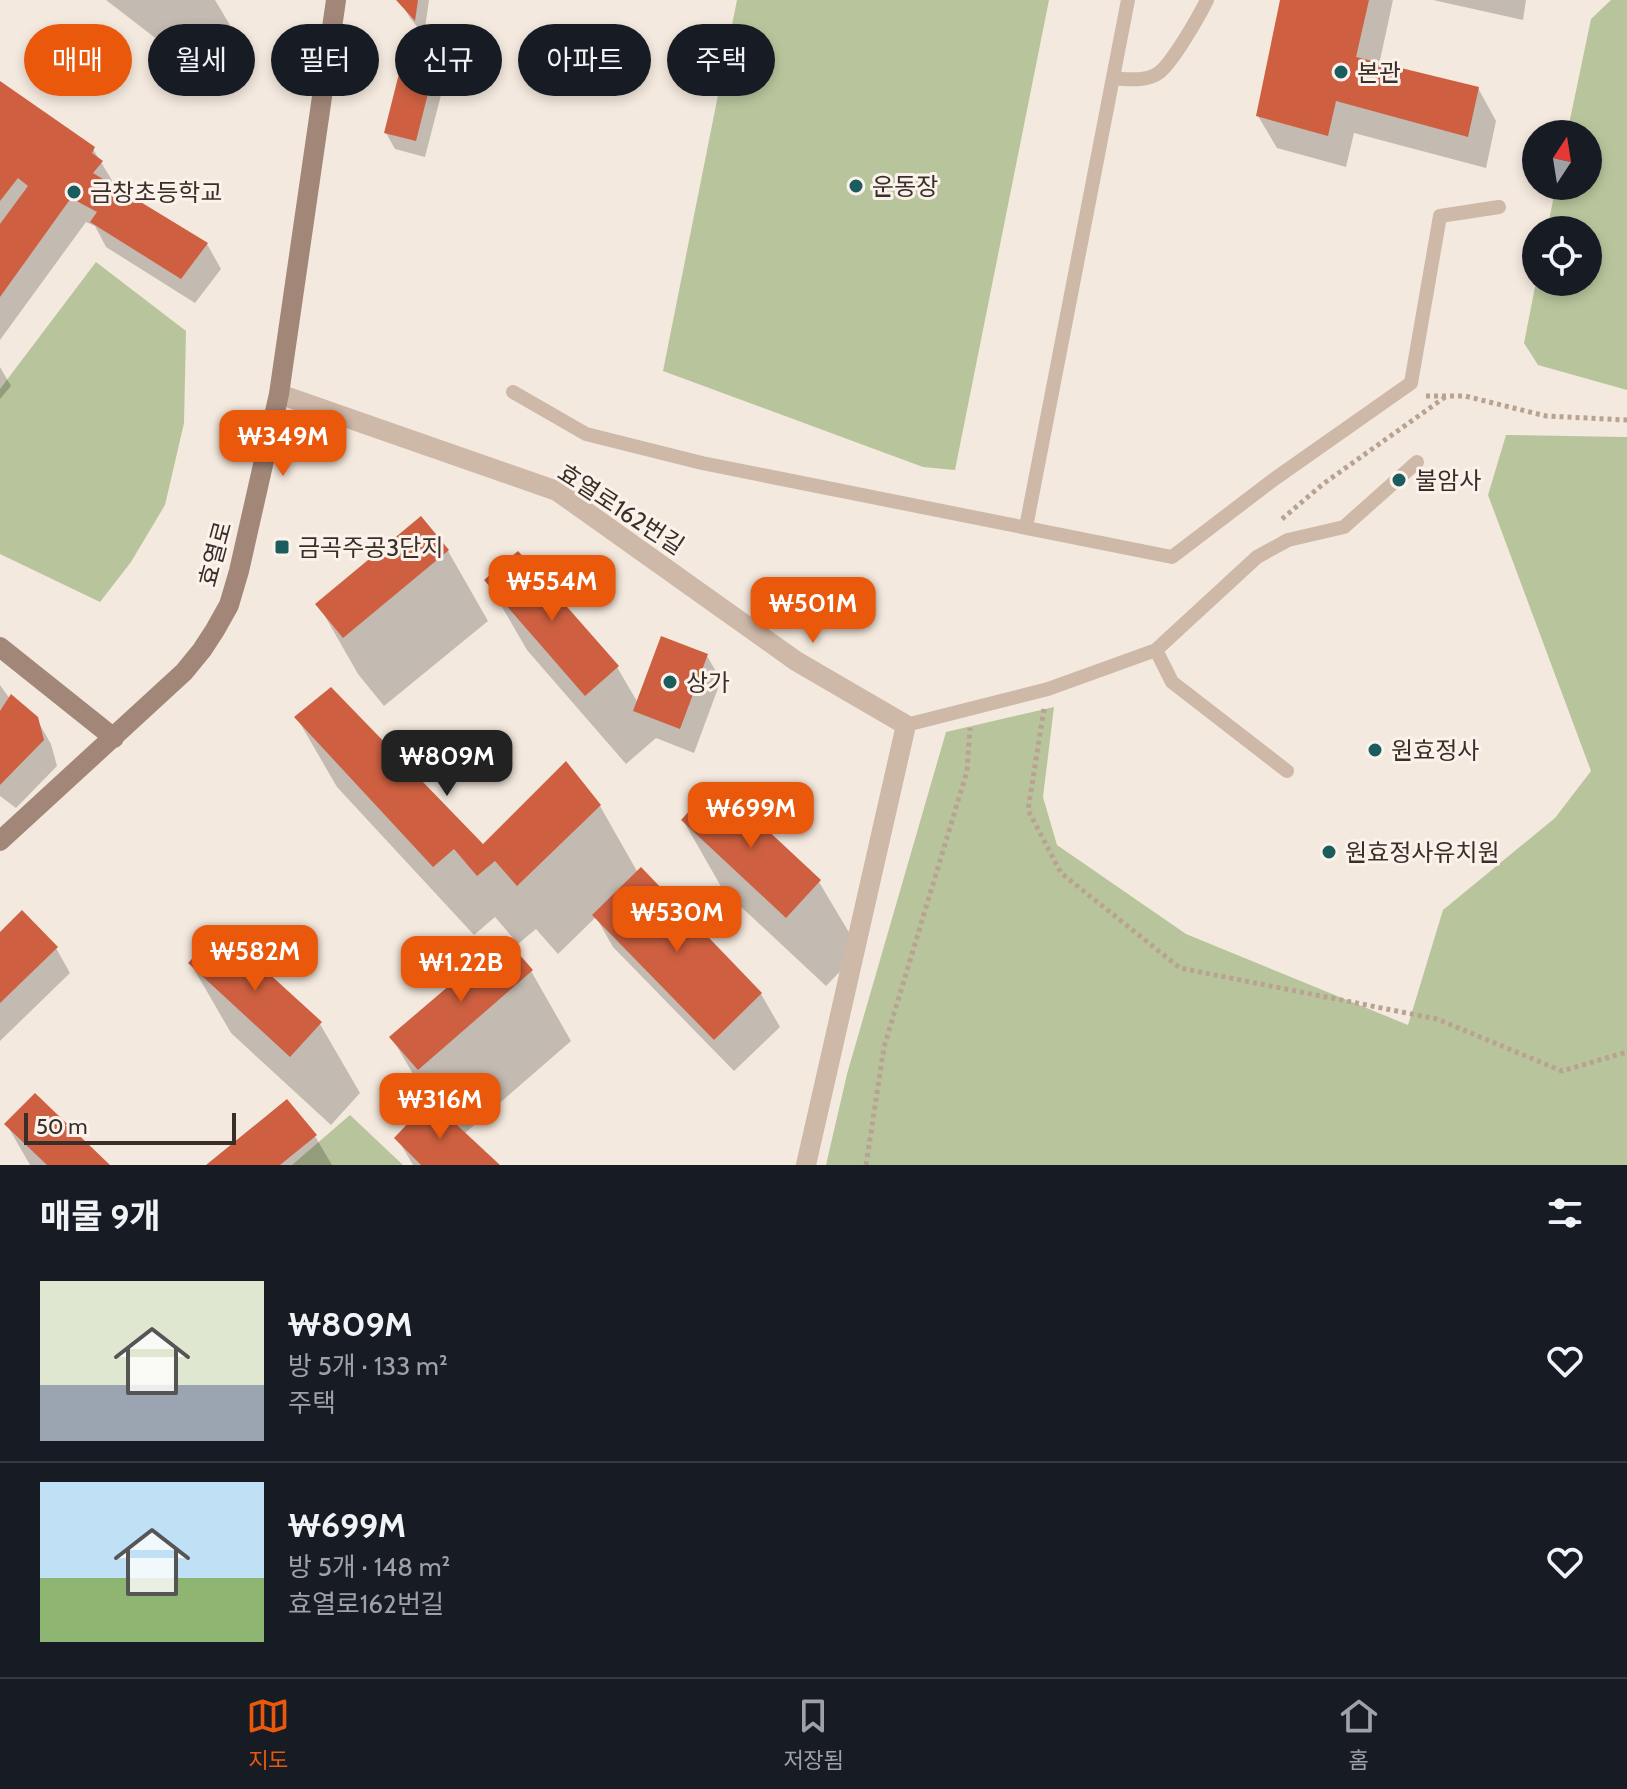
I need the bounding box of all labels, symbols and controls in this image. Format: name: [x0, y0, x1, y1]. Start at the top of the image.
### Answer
chip: 매매: [24, 24, 132, 96]
chip: 월세: [148, 24, 255, 96]
chip: 필터: [271, 24, 379, 96]
chip: 신규: [395, 24, 502, 96]
chip: 아파트: [518, 24, 651, 96]
chip: 주택: [667, 24, 775, 96]
place label: 본관: [1357, 58, 1401, 87]
marker: 본관: [1332, 63, 1350, 81]
north arrow: [1522, 120, 1602, 200]
map controls: [1522, 120, 1602, 296]
place label: 운동장: [872, 172, 938, 201]
marker: 운동장: [847, 177, 865, 195]
place label: 금창초등학교: [90, 178, 222, 207]
marker: 금창초등학교: [65, 183, 83, 201]
button: locate: [1522, 216, 1602, 296]
pin: ₩349M: [227, 410, 339, 478]
text: ₩349M: [237, 420, 329, 452]
street label: 효열로162번길: [553, 458, 689, 560]
place label: 불암사: [1415, 466, 1481, 495]
marker: 불암사: [1390, 471, 1408, 489]
street label: 효열로: [192, 518, 238, 590]
place label: 금곡주공3단지: [298, 533, 443, 562]
marker: 금곡주공3단지: [273, 538, 291, 556]
pin: ₩554M: [496, 555, 608, 623]
text: ₩554M: [507, 565, 597, 597]
pin: ₩501M: [757, 577, 869, 645]
text: ₩501M: [769, 587, 857, 619]
place label: 상가: [686, 668, 730, 697]
marker: 상가: [661, 673, 679, 691]
pin: ₩809M: [391, 730, 503, 798]
place label: 원효정사: [1391, 736, 1479, 765]
text: ₩809M: [399, 740, 495, 772]
marker: 원효정사: [1366, 741, 1384, 759]
pin: ₩699M: [695, 782, 807, 850]
text: ₩699M: [706, 792, 796, 824]
place label: 원효정사유치원: [1345, 838, 1500, 867]
marker: 원효정사유치원: [1320, 843, 1338, 861]
pin: ₩530M: [621, 886, 733, 954]
text: ₩530M: [630, 896, 724, 928]
pin: ₩582M: [199, 925, 311, 993]
text: ₩582M: [210, 935, 300, 967]
pin: ₩1.22B: [396, 936, 526, 1004]
text: ₩1.22B: [419, 946, 503, 978]
pin: ₩316M: [384, 1073, 496, 1141]
text: ₩316M: [397, 1083, 483, 1115]
scale bar: [24, 1109, 236, 1145]
text: 50 m: [36, 1113, 88, 1140]
icon: filters: [1543, 1191, 1587, 1235]
text: 매물 9개: [40, 1195, 161, 1237]
text: ₩809M: [288, 1303, 413, 1345]
icon: home: [104, 1313, 200, 1409]
icon: heart: [1543, 1339, 1587, 1383]
text: 방 5개 · 133 m²: [288, 1350, 448, 1382]
text: 주택: [288, 1387, 336, 1419]
text: ₩699M: [288, 1504, 406, 1546]
icon: home: [104, 1514, 200, 1610]
icon: heart: [1543, 1540, 1587, 1584]
text: 방 5개 · 148 m²: [288, 1551, 450, 1583]
text: 효열로162번길: [288, 1588, 444, 1620]
tab: 지도: [246, 1694, 290, 1774]
tab: 저장됨: [783, 1694, 844, 1774]
tab: 홈: [1337, 1694, 1381, 1774]

